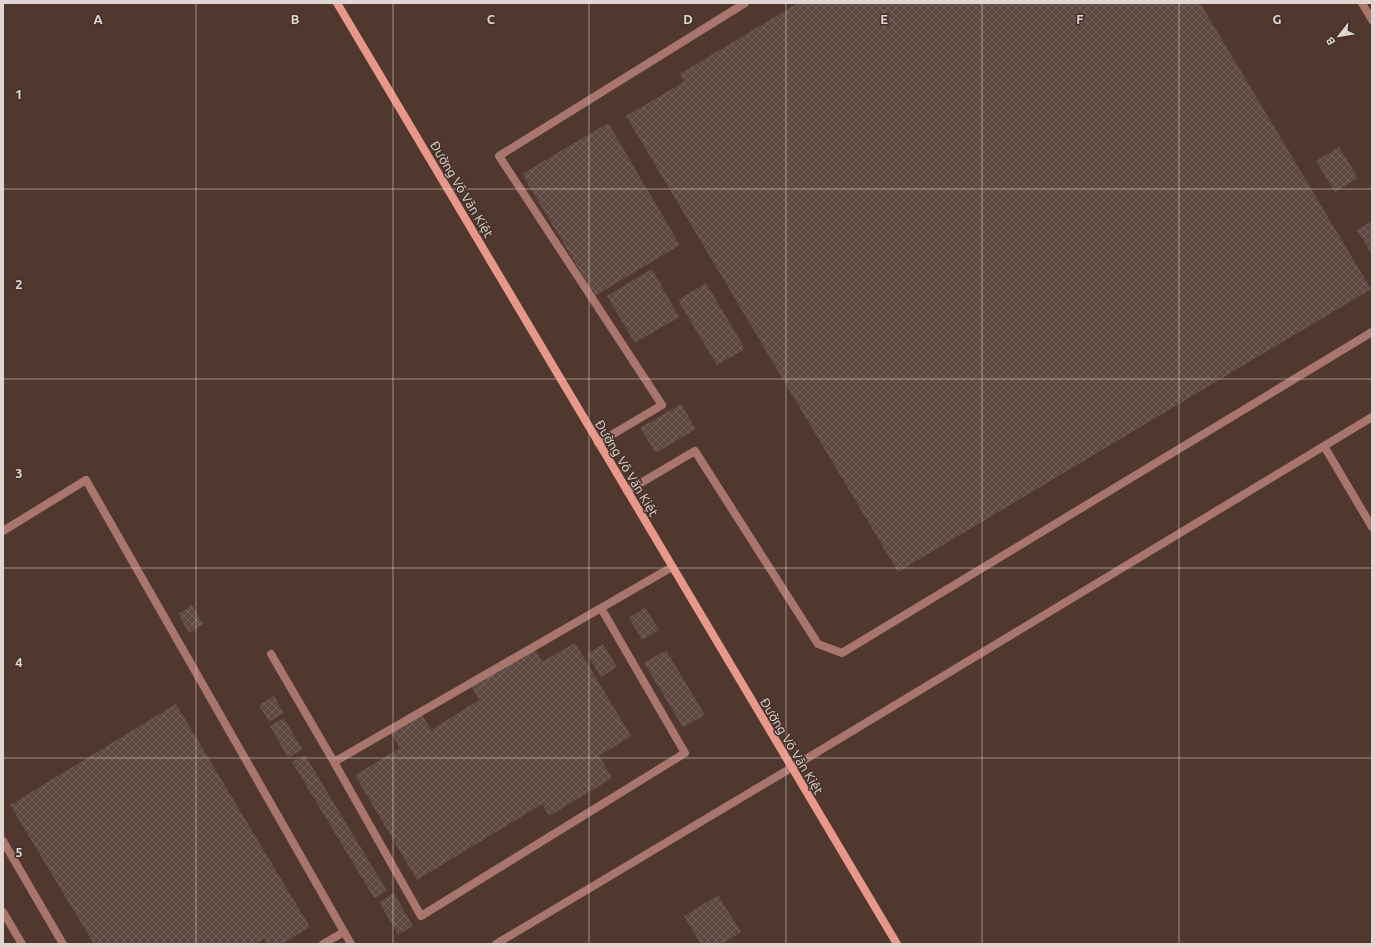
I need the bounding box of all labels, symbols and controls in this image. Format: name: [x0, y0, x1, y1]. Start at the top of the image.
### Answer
text: A: [93, 12, 103, 26]
text: B: [291, 12, 300, 26]
text: C: [487, 12, 496, 26]
text: D: [683, 12, 693, 26]
text: E: [880, 12, 888, 26]
text: F: [1076, 12, 1084, 26]
text: G: [1273, 12, 1282, 26]
north arrow: [1319, 16, 1359, 56]
text: B: [1323, 35, 1337, 47]
text: 1: [15, 87, 23, 101]
street label: Đường Võ Văn Kiệt: [427, 138, 496, 240]
text: 2: [15, 277, 23, 291]
street label: Đường Võ Văn Kiệt: [592, 417, 661, 519]
text: 3: [15, 466, 23, 480]
text: 4: [15, 655, 23, 669]
street label: Đường Võ Văn Kiệt: [757, 695, 826, 797]
text: 5: [15, 845, 23, 859]

